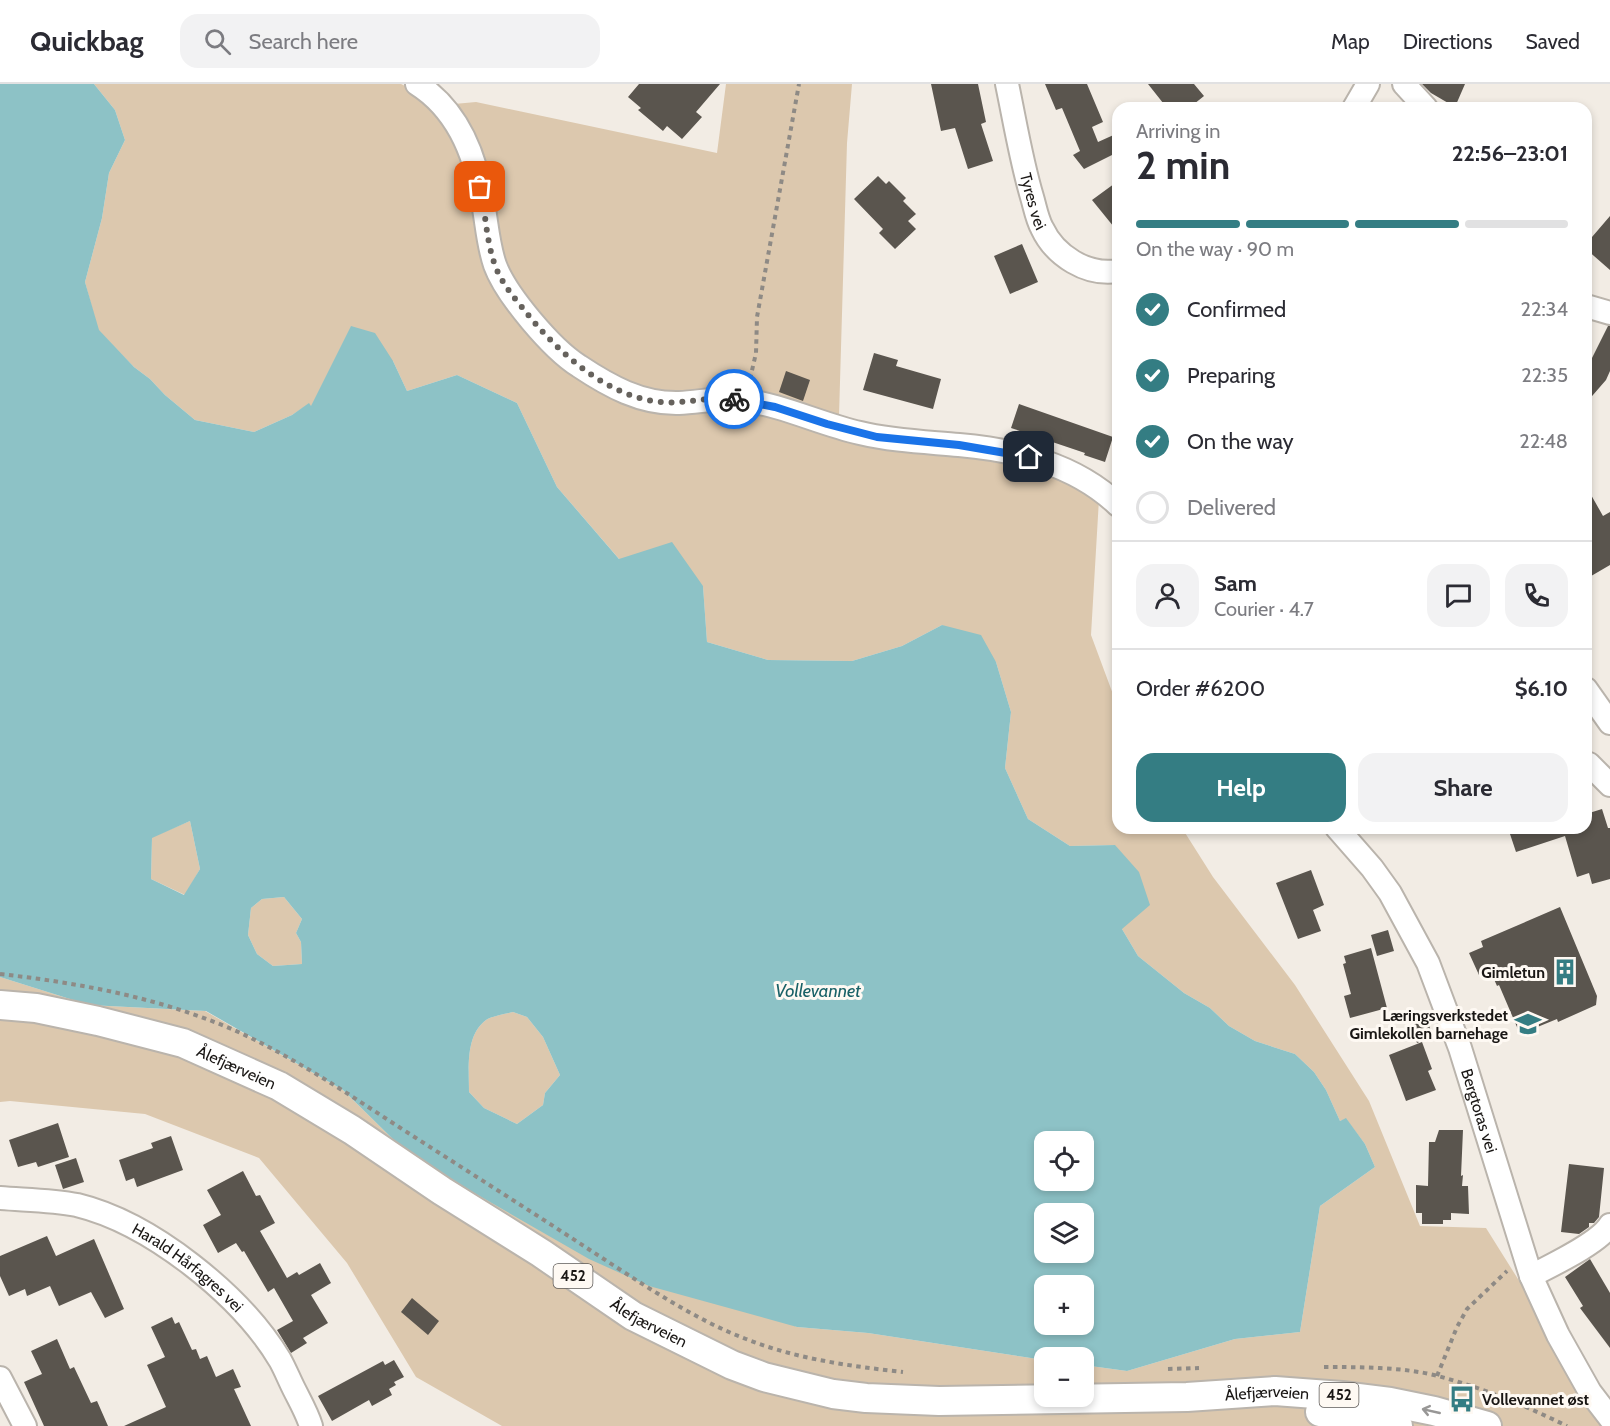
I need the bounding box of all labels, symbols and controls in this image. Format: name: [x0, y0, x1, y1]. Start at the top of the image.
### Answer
search box: [180, 14, 600, 68]
text: Quickbag: [30, 24, 144, 58]
icon: search: [201, 25, 234, 58]
text: Search here: [249, 28, 358, 55]
text: Map: [1331, 29, 1370, 54]
text: Directions: [1403, 29, 1492, 54]
text: Saved: [1525, 29, 1580, 54]
text: Arriving in: [1136, 119, 1220, 143]
text: 22:56–23:01: [1452, 140, 1568, 167]
text: 2 min: [1136, 141, 1230, 189]
pin: [454, 161, 505, 212]
icon: bag: [463, 170, 496, 203]
street label: Tyres vei: [1016, 171, 1050, 233]
text: On the way · 90 m: [1136, 237, 1294, 261]
icon: check: [1136, 293, 1169, 326]
text: Confirmed: [1187, 296, 1286, 323]
text: 22:34: [1521, 297, 1568, 321]
icon: check: [1136, 359, 1169, 392]
text: Preparing: [1187, 362, 1275, 389]
text: 22:35: [1521, 363, 1568, 387]
courier: [704, 369, 764, 429]
icon: bike: [718, 383, 751, 416]
icon: check: [1136, 425, 1169, 458]
text: On the way: [1187, 428, 1294, 455]
text: 22:48: [1519, 429, 1568, 453]
pin: [1003, 431, 1054, 482]
icon: home: [1012, 440, 1045, 473]
text: Delivered: [1187, 494, 1276, 521]
button: person: [1136, 564, 1199, 627]
button: chat: [1427, 564, 1490, 627]
button: phone: [1505, 564, 1568, 627]
text: Sam: [1214, 570, 1257, 597]
text: Courier · 4.7: [1214, 597, 1314, 621]
text: Order #6200: [1136, 675, 1265, 702]
text: $6.10: [1515, 675, 1568, 702]
button: Help: [1136, 753, 1346, 822]
button: Share: [1358, 753, 1568, 822]
building icon: Gimletun: [1550, 957, 1580, 987]
place label: Gimletun: [1481, 963, 1545, 982]
water label: Vollevannet: [775, 980, 861, 1002]
place label: Læringsverkstedet Gimlekollen barnehage: [1349, 1006, 1508, 1043]
school or university icon: Læringsverkstedet Gimlekollen barnehage: [1513, 1009, 1543, 1039]
street label: Ålefjærveien: [194, 1042, 279, 1093]
street label: Bergtoras vei: [1457, 1066, 1501, 1155]
map controls: [1034, 1131, 1094, 1407]
button: locate: [1034, 1131, 1094, 1191]
button: layers: [1034, 1203, 1094, 1263]
street label: Harald Hårfagres vei: [129, 1219, 247, 1316]
road number: 452: [554, 1264, 592, 1288]
button: +: [1034, 1275, 1094, 1335]
street label: Ålefjærveien: [607, 1294, 690, 1351]
button: −: [1034, 1347, 1094, 1407]
street label: Ålefjærveien: [1224, 1382, 1310, 1404]
road number: 452: [1320, 1383, 1358, 1407]
bus stop icon: Vollevannet øst: [1447, 1384, 1477, 1414]
place label: Vollevannet øst: [1482, 1390, 1589, 1409]
one-way arrow: [1422, 1404, 1441, 1416]

